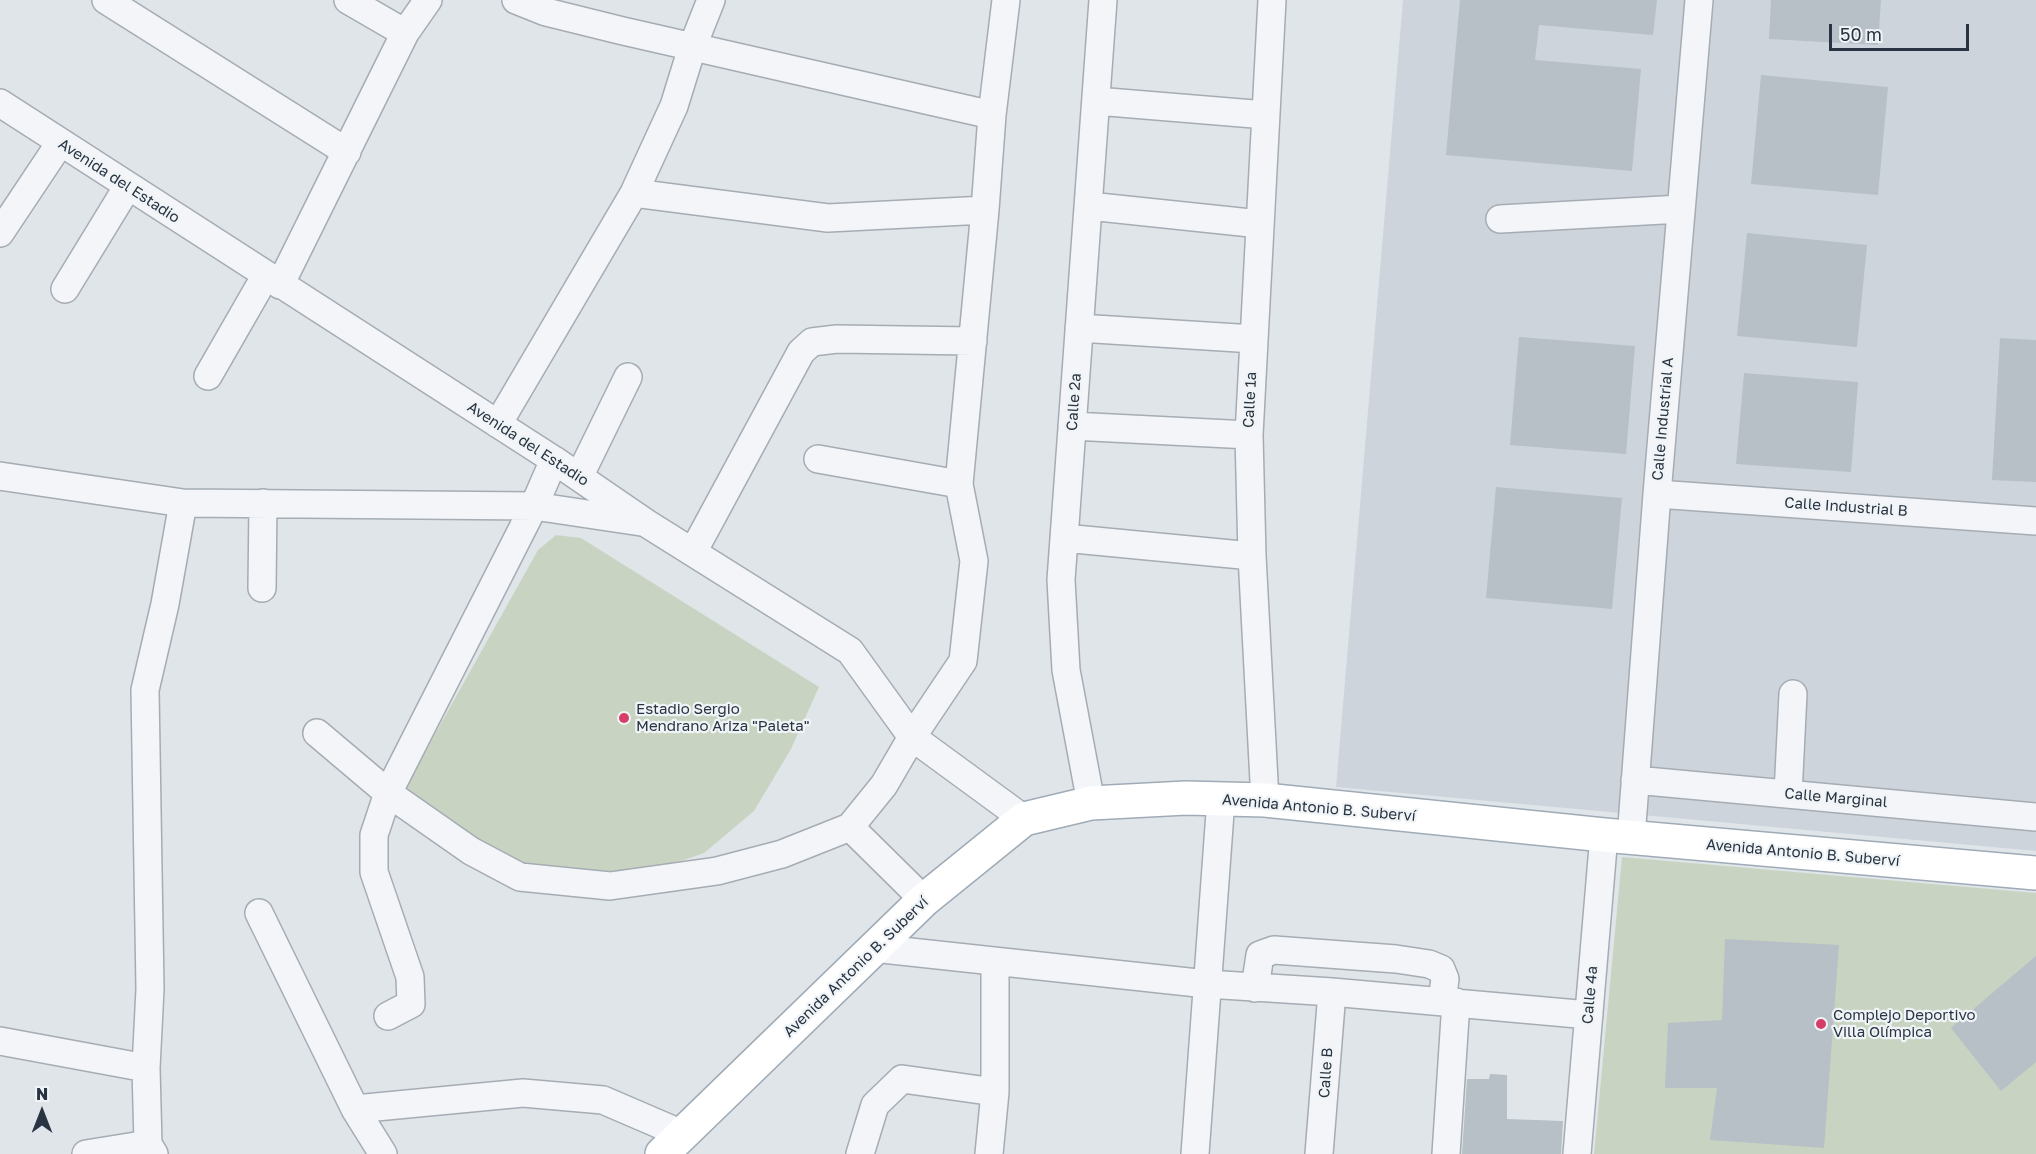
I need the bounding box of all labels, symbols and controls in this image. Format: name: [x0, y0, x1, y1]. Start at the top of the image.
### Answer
scale bar: [1832, 12, 1972, 50]
text: 50 m: [1840, 23, 1882, 45]
street label: Avenida del Estadio: [55, 135, 183, 227]
street label: Calle Industrial A: [1649, 357, 1677, 481]
street label: Calle 1ª: [1240, 371, 1260, 429]
street label: Calle 2ª: [1063, 373, 1085, 431]
street label: Avenida del Estadio: [464, 398, 592, 490]
street label: Calle Industrial B: [1784, 494, 1908, 520]
place label: Estadio Sergio Mendrano Ariza "Paleta": [636, 700, 810, 735]
marker: Estadio Sergio Mendrano Ariza "Paleta": [617, 711, 631, 725]
street label: Calle Marginal: [1784, 785, 1888, 811]
street label: Avenida Antonio B. Suberví: [1221, 791, 1417, 825]
street label: Avenida Antonio B. Suberví: [1705, 836, 1901, 870]
street label: Avenida Antonio B. Suberví: [780, 893, 932, 1041]
street label: Calle 4ª: [1578, 965, 1602, 1025]
place label: Complejo Deportivo Villa Olímpica: [1833, 1006, 1976, 1041]
marker: Complejo Deportivo Villa Olímpica: [1814, 1017, 1828, 1031]
street label: Calle B: [1315, 1047, 1337, 1099]
north arrow: [12, 1082, 72, 1142]
text: N: [36, 1084, 48, 1104]

